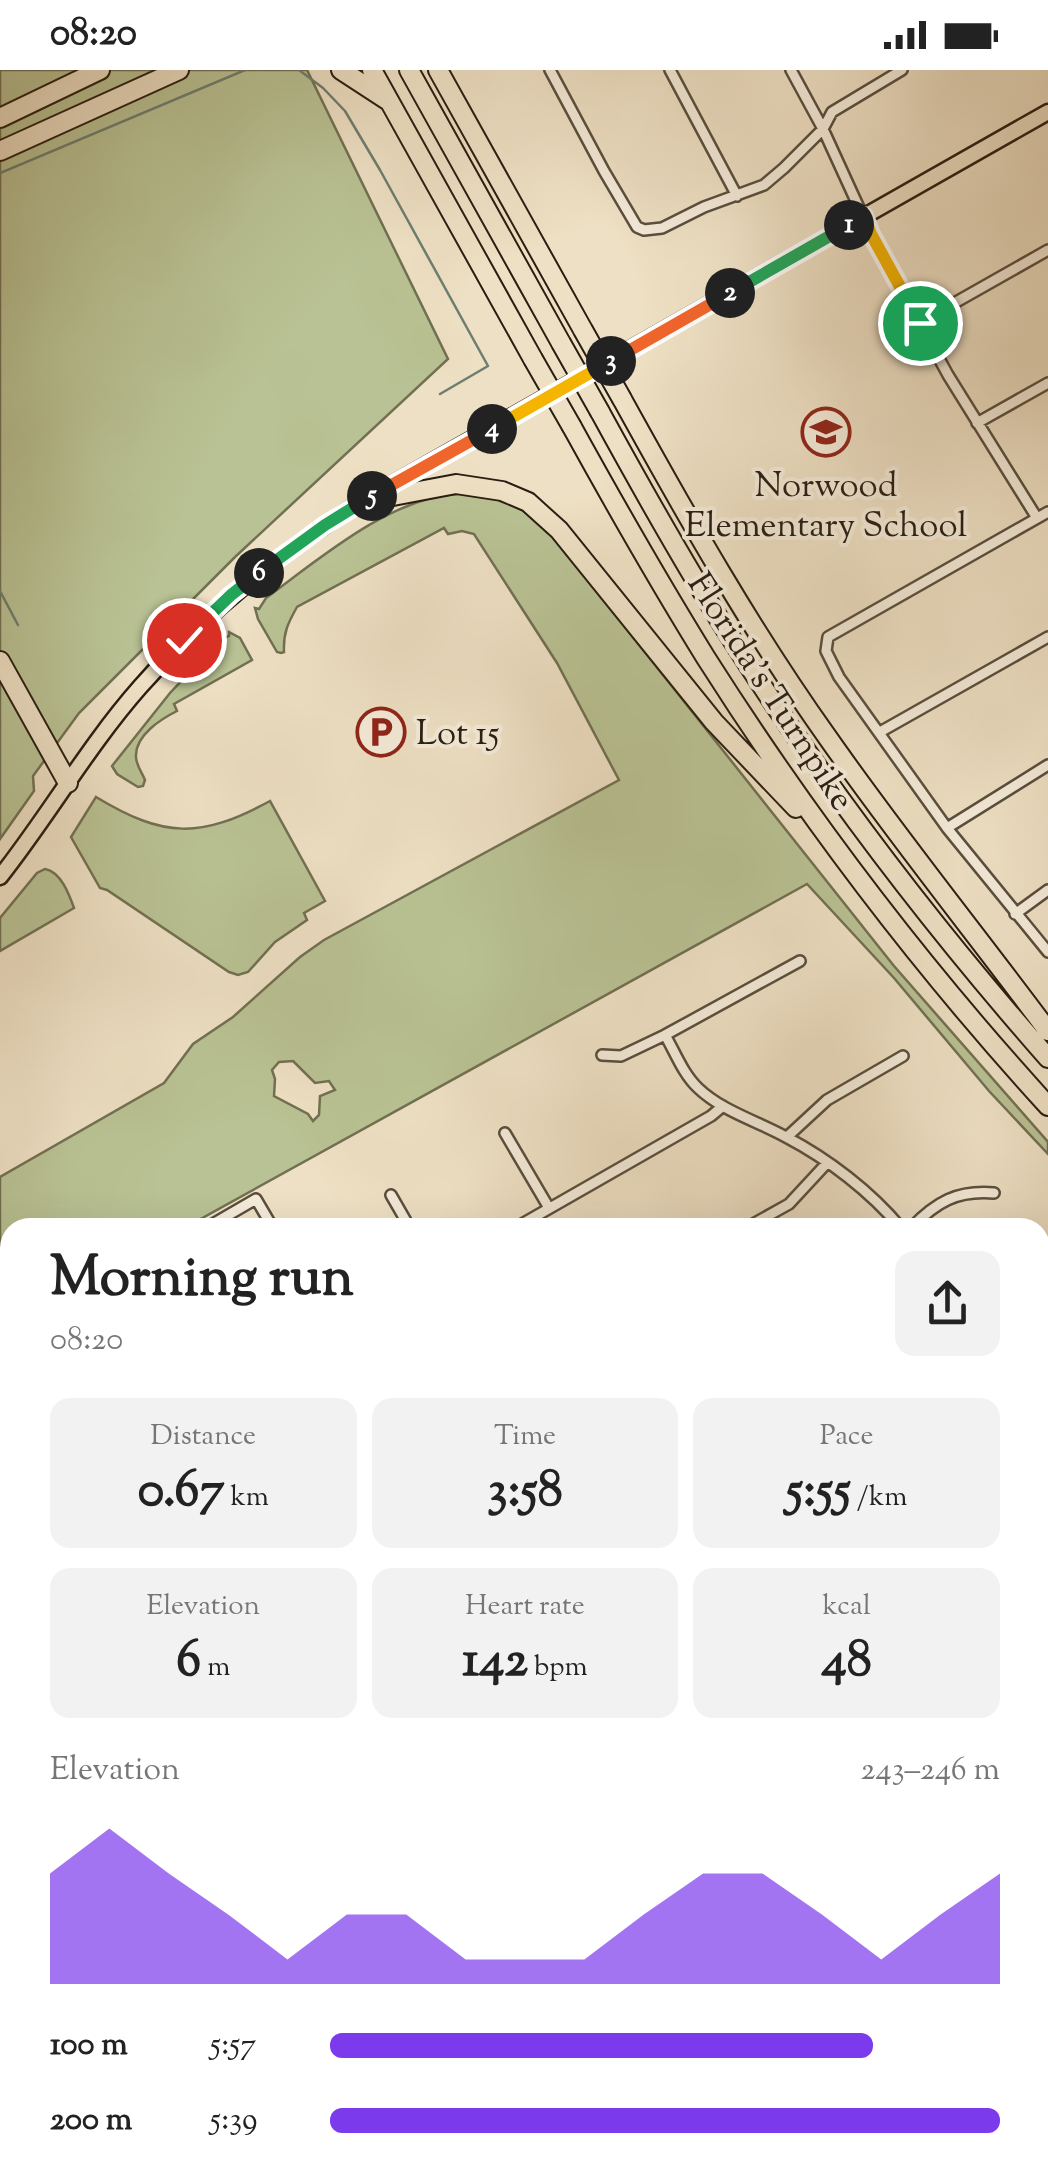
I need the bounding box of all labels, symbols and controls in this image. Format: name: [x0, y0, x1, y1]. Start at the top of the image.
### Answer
text: 08:20: [50, 8, 137, 62]
pin: 1: [824, 200, 874, 250]
text: 1: [844, 205, 854, 245]
pin: 2: [705, 268, 755, 318]
text: 2: [723, 273, 737, 313]
pin: [878, 281, 963, 366]
icon: arrive: [893, 296, 948, 351]
pin: 3: [586, 336, 636, 386]
text: 3: [605, 341, 617, 381]
pin: 4: [467, 404, 517, 454]
school or university icon: Norwood Elementary School: [800, 406, 852, 458]
text: 4: [485, 409, 499, 449]
place label: Norwood Elementary School: [685, 462, 967, 553]
pin: 5: [347, 471, 397, 521]
text: 5: [367, 476, 377, 516]
pin: 6: [234, 548, 284, 598]
text: 6: [252, 553, 266, 593]
street label: Florida's Turnpike: [673, 564, 865, 822]
pin: [142, 598, 227, 683]
icon: check: [157, 613, 212, 668]
parking icon: Lot 15: [355, 706, 407, 758]
place label: Lot 15: [416, 710, 499, 761]
text: Morning run: [50, 1241, 354, 1320]
button: share: [895, 1251, 1000, 1356]
text: 08:20: [50, 1318, 123, 1364]
text: Distance: [151, 1417, 256, 1457]
text: Time: [494, 1417, 556, 1457]
text: Pace: [820, 1417, 873, 1457]
text: 0.67: [138, 1457, 224, 1529]
text: 3:58: [487, 1457, 563, 1529]
text: 5:55: [786, 1457, 851, 1529]
text: km: [224, 1478, 269, 1518]
text: /km: [851, 1478, 907, 1518]
text: Elevation: [147, 1587, 260, 1627]
text: Heart rate: [465, 1587, 585, 1627]
text: kcal: [823, 1587, 871, 1627]
text: 6: [176, 1627, 201, 1699]
text: 142: [462, 1627, 528, 1699]
text: 48: [822, 1627, 872, 1699]
text: m: [201, 1648, 230, 1688]
text: bpm: [528, 1648, 588, 1688]
text: Elevation: [50, 1748, 180, 1794]
text: 243–246 m: [861, 1748, 1000, 1794]
text: 100 m: [50, 2023, 128, 2069]
text: 5:57: [210, 2023, 256, 2069]
text: 200 m: [50, 2098, 132, 2144]
text: 5:39: [210, 2098, 257, 2144]

